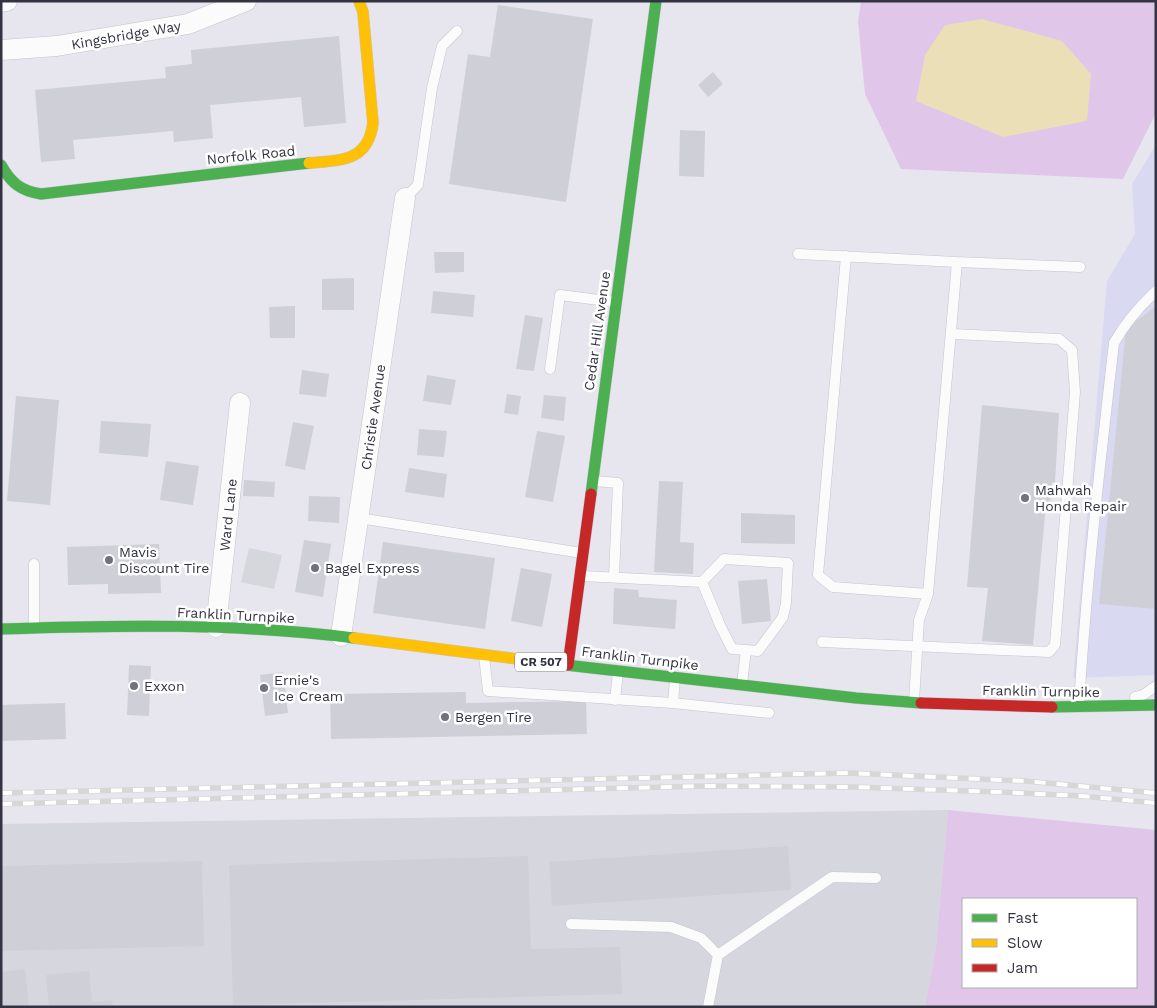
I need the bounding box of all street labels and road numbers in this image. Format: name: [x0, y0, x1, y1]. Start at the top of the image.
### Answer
street label: Kingsbridge Way: [70, 17, 183, 53]
street label: Norfolk Road: [206, 142, 296, 168]
street label: Cedar Hill Avenue: [581, 270, 613, 392]
street label: Christie Avenue: [358, 363, 388, 471]
street label: Ward Lane: [216, 478, 240, 552]
street label: Franklin Turnpike: [177, 604, 295, 626]
street label: Franklin Turnpike: [581, 643, 699, 673]
road number: CR 507: [515, 652, 567, 672]
street label: Franklin Turnpike: [982, 682, 1100, 700]

